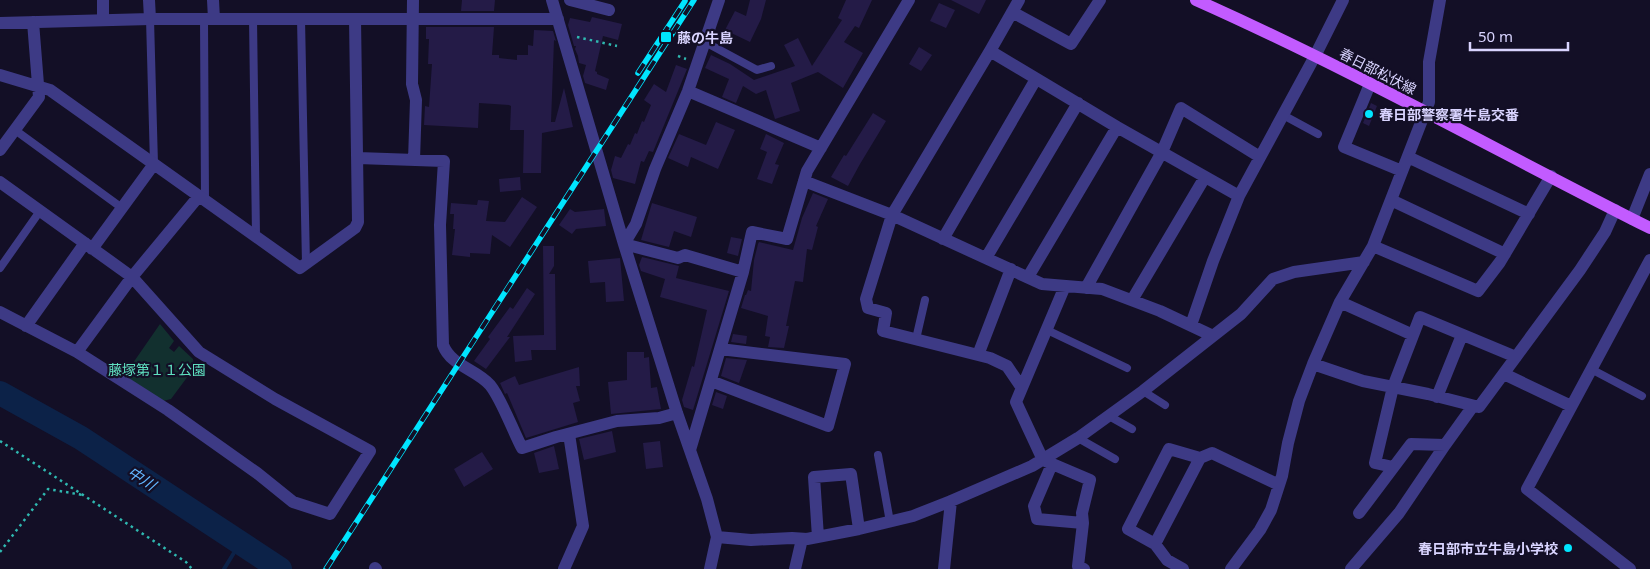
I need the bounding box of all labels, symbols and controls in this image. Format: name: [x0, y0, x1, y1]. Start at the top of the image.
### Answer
scale bar: [1470, 20, 1568, 52]
text: 50 m: [1478, 26, 1513, 46]
place label: 藤の牛島: [677, 28, 733, 47]
marker: 藤の牛島: [659, 30, 673, 44]
street label: 春日部松伏線: [1336, 43, 1420, 99]
place label: 春日部警察署牛島交番: [1379, 105, 1519, 124]
marker: 春日部警察署牛島交番: [1363, 108, 1375, 120]
park label: 藤塚第１１公園: [108, 360, 206, 379]
water label: 中川: [124, 461, 162, 496]
place label: 春日部市立牛島小学校: [1418, 539, 1558, 558]
marker: 春日部市立牛島小学校: [1562, 542, 1574, 554]

